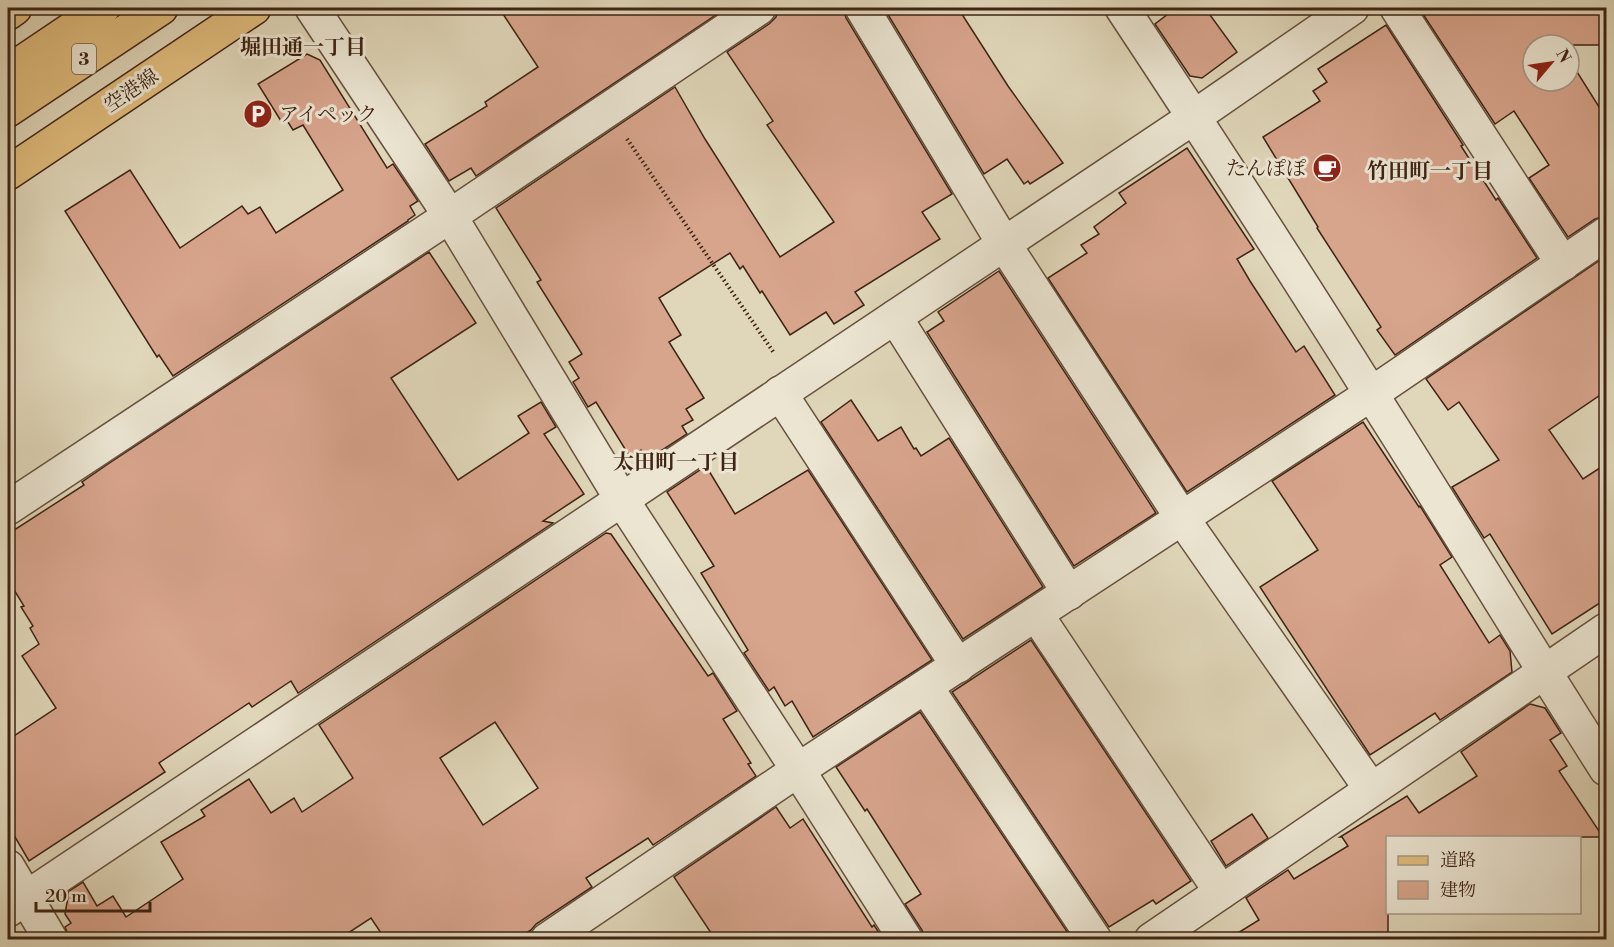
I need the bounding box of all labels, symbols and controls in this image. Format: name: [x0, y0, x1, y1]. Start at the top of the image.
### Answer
north arrow: [1521, 33, 1581, 93]
district label: 堀田通一丁目: [240, 35, 366, 61]
road number: 3: [72, 44, 96, 74]
text: N: [1551, 46, 1575, 67]
street label: 空港線: [100, 64, 164, 118]
parking icon: アイペック: [242, 98, 274, 130]
place label: アイペック: [279, 103, 377, 128]
cafe icon: たんぽぽ: [1311, 152, 1343, 184]
place label: たんぽぽ: [1226, 157, 1306, 182]
district label: 竹田町一丁目: [1367, 159, 1493, 185]
district label: 太田町一丁目: [613, 450, 739, 476]
legend: [1386, 836, 1581, 914]
text: 道路: [1440, 849, 1476, 872]
scale bar: [36, 875, 150, 913]
text: 建物: [1440, 879, 1476, 902]
text: 20 m: [45, 885, 87, 908]

